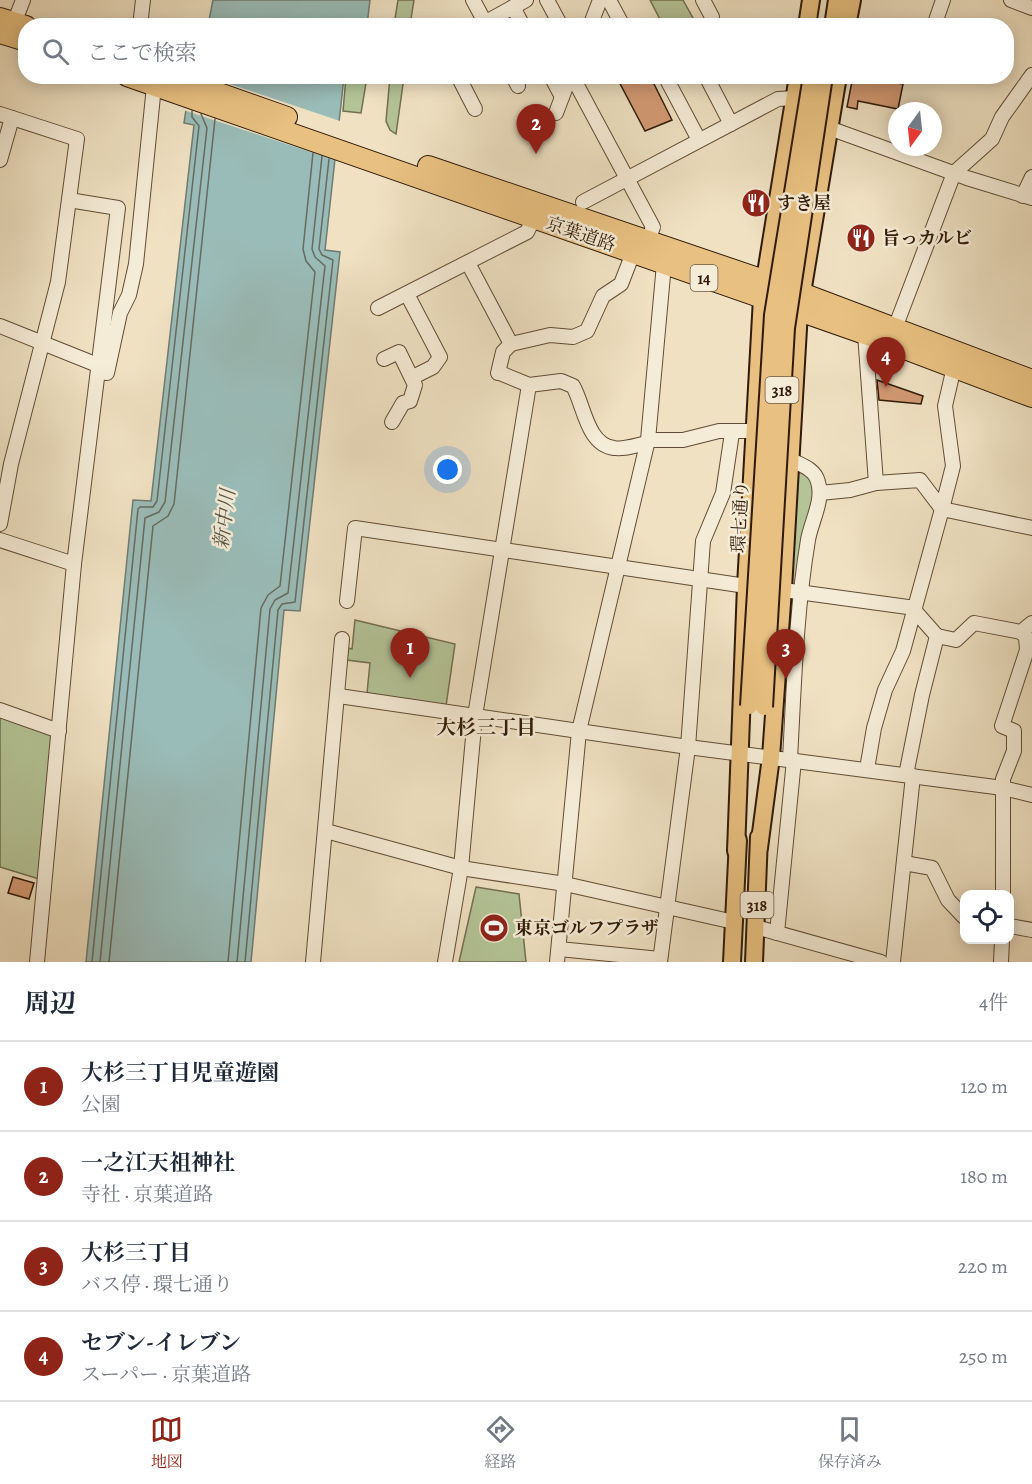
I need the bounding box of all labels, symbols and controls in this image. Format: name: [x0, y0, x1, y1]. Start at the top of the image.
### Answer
search box: [18, 18, 1014, 84]
icon: search: [39, 35, 72, 68]
text: ここで検索: [87, 38, 197, 68]
north arrow: [888, 102, 942, 156]
pin: 2: [516, 104, 556, 154]
restaurant icon: すき屋: [740, 187, 772, 219]
place label: すき屋: [777, 191, 831, 215]
street label: 京葉道路: [543, 211, 619, 257]
restaurant icon: 旨っカルビ: [845, 222, 877, 254]
place label: 旨っカルビ: [882, 226, 972, 250]
road number: 14: [690, 265, 718, 291]
pin: 4: [866, 338, 906, 387]
road number: 318: [766, 377, 798, 403]
your location: [433, 455, 462, 484]
street label: 環七通り: [726, 480, 754, 554]
water label: 新中川: [207, 486, 242, 550]
pin: 1: [390, 628, 430, 678]
pin: 3: [766, 630, 806, 679]
district label: 大杉三丁目: [436, 714, 536, 741]
map controls: [960, 890, 1014, 944]
button: locate: [960, 890, 1014, 944]
road number: 318: [740, 892, 774, 918]
sports icon: 東京ゴルフプラザ: [478, 912, 510, 944]
place label: 東京ゴルフプラザ: [515, 916, 659, 940]
text: 周辺: [24, 986, 76, 1021]
text: 4件: [979, 989, 1008, 1016]
text: 大杉三丁目児童遊園: [81, 1058, 279, 1088]
text: 1: [40, 1073, 47, 1100]
text: 120 m: [960, 1073, 1008, 1100]
text: 公園: [81, 1091, 121, 1118]
text: 一之江天祖神社: [81, 1148, 235, 1178]
text: 2: [39, 1163, 48, 1190]
text: 180 m: [960, 1163, 1008, 1190]
text: 寺社 · 京葉道路: [81, 1181, 213, 1208]
text: 大杉三丁目: [81, 1238, 191, 1268]
text: 3: [39, 1253, 48, 1280]
text: 220 m: [958, 1253, 1008, 1280]
text: バス停 · 環七通り: [81, 1271, 233, 1298]
text: セブン-イレブン: [81, 1328, 241, 1358]
text: 4: [39, 1343, 48, 1370]
text: 250 m: [959, 1343, 1008, 1370]
text: スーパー · 京葉道路: [81, 1361, 251, 1388]
tab: 地図: [150, 1413, 183, 1473]
tab: 経路: [484, 1413, 517, 1473]
tab: 保存済み: [818, 1413, 882, 1473]

